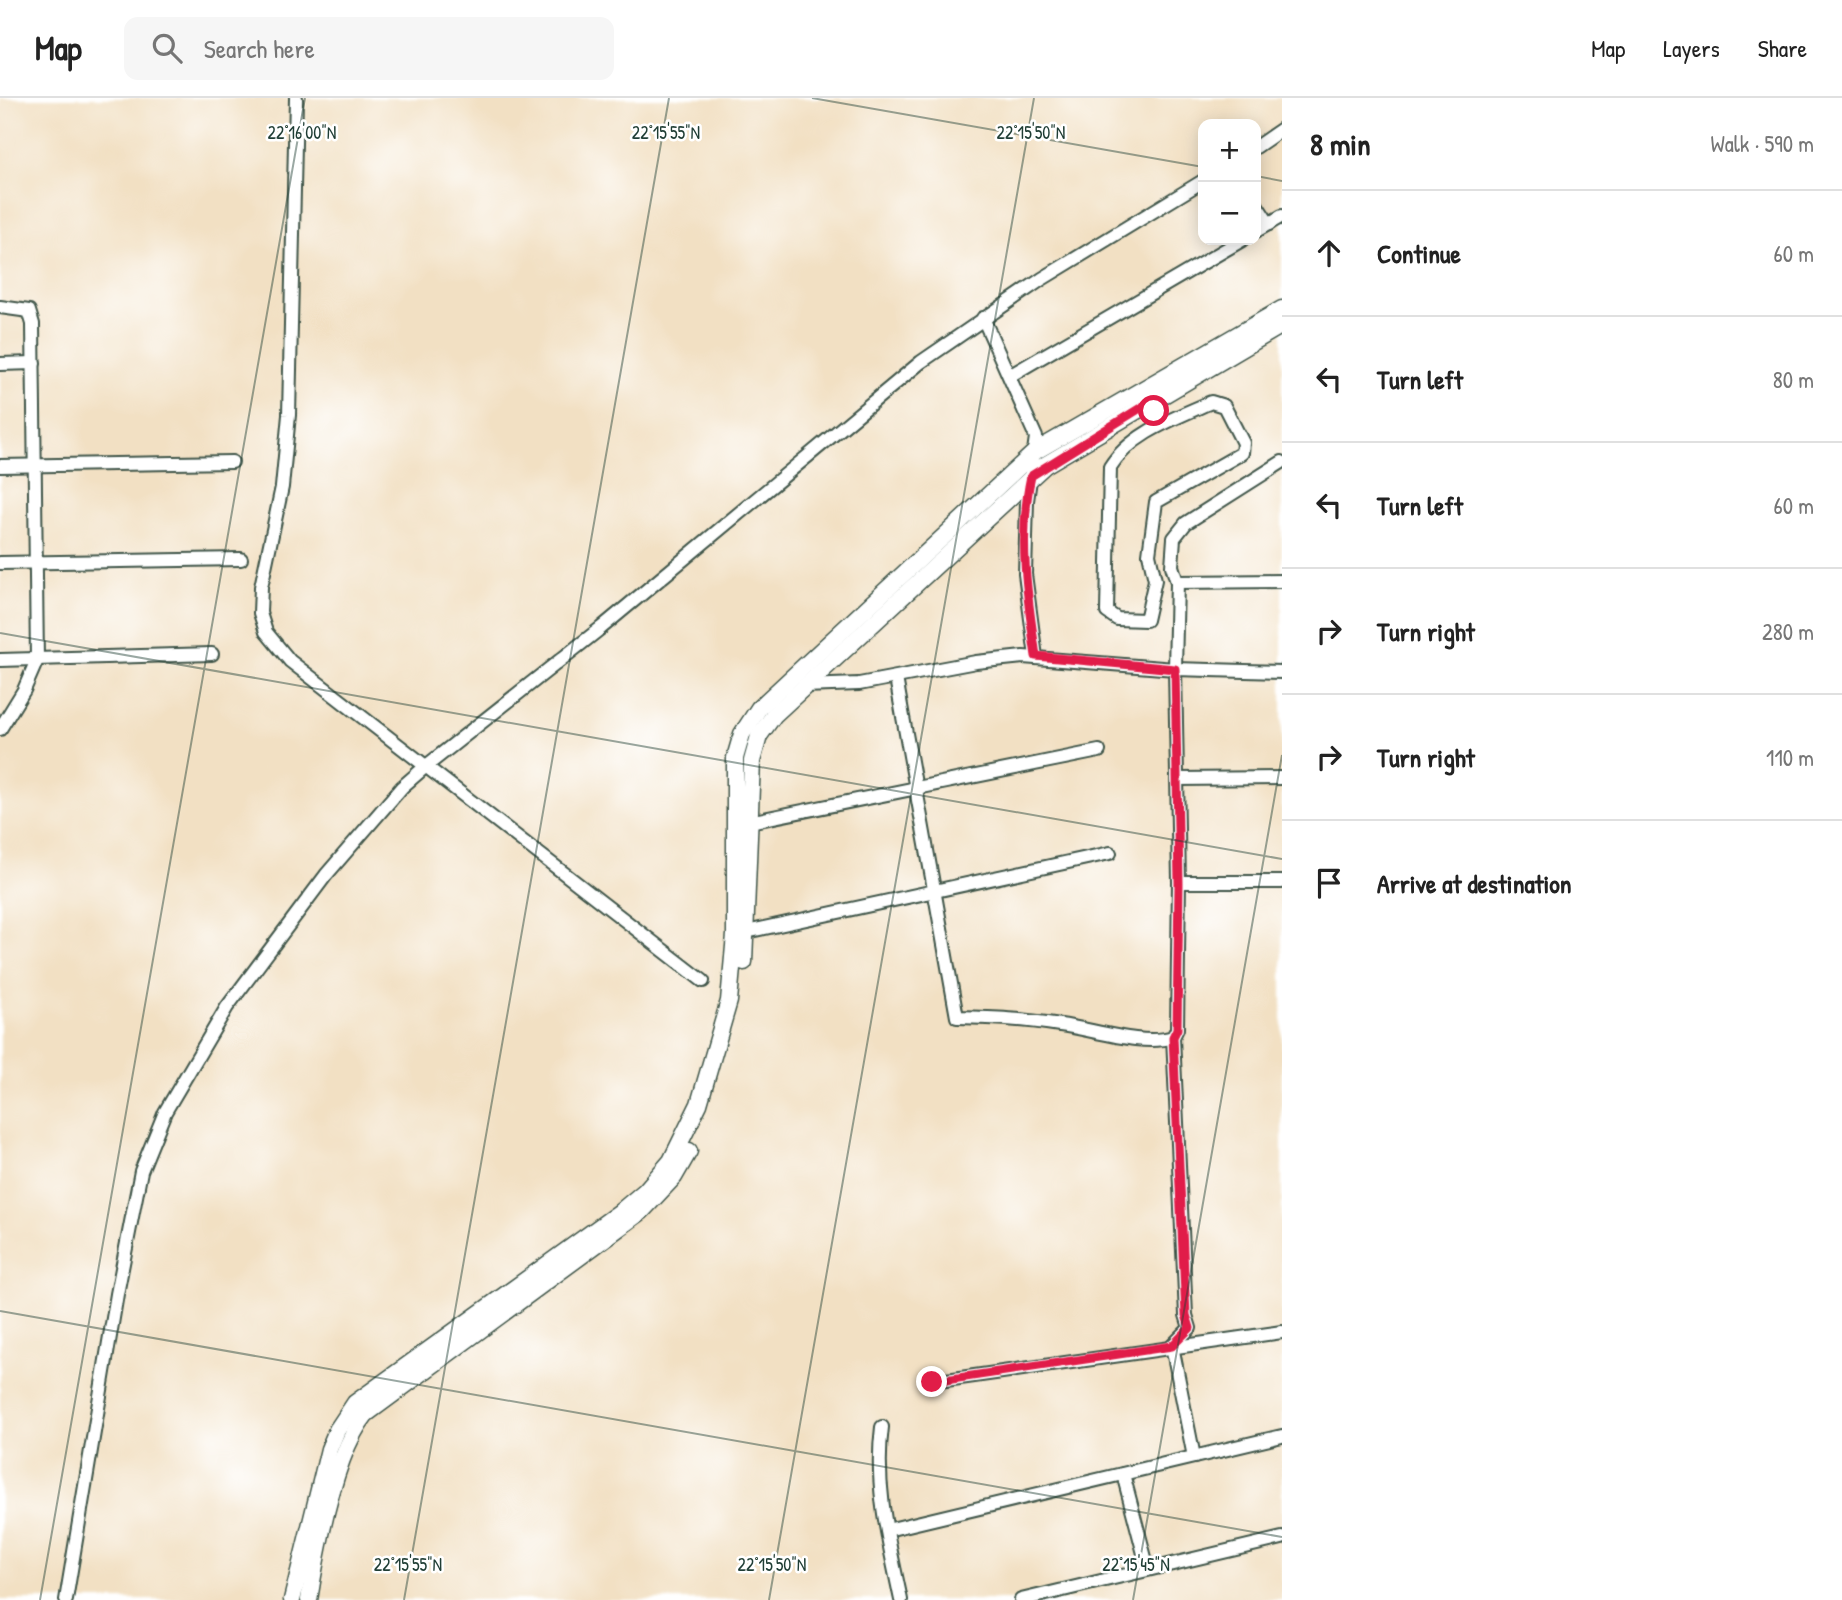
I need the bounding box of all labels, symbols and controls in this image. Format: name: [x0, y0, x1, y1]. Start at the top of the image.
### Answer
search box: [124, 17, 614, 80]
text: Map: [35, 26, 82, 70]
icon: search: [148, 29, 186, 67]
text: Search here: [204, 31, 315, 66]
text: Map: [1591, 32, 1625, 64]
text: Layers: [1663, 32, 1720, 64]
text: Share: [1758, 32, 1807, 64]
map controls: [1198, 119, 1261, 245]
button: +: [1198, 119, 1261, 182]
text: 22°16'00"N: [268, 120, 336, 145]
text: 22°15'55"N: [632, 120, 700, 145]
text: 22°15'50"N: [997, 120, 1065, 145]
text: 8 min: [1310, 124, 1371, 164]
text: Walk · 590 m: [1711, 128, 1814, 159]
button: −: [1198, 182, 1261, 245]
icon: ahead: [1310, 234, 1348, 272]
text: Continue: [1377, 236, 1461, 271]
text: 60 m: [1774, 238, 1814, 269]
icon: left: [1310, 360, 1348, 398]
text: Turn left: [1377, 362, 1463, 397]
text: 80 m: [1773, 364, 1814, 395]
route start: [1138, 395, 1169, 426]
icon: left: [1310, 486, 1348, 524]
text: Turn left: [1377, 488, 1463, 523]
text: 60 m: [1774, 490, 1814, 521]
icon: right: [1310, 612, 1348, 650]
text: Turn right: [1377, 614, 1475, 649]
text: 280 m: [1762, 616, 1814, 647]
icon: right: [1310, 738, 1348, 776]
text: Turn right: [1377, 740, 1475, 775]
text: 110 m: [1766, 742, 1814, 773]
icon: arrive: [1310, 864, 1348, 902]
text: Arrive at destination: [1377, 866, 1572, 901]
route end: [916, 1366, 947, 1397]
text: 22°15'55"N: [374, 1552, 442, 1577]
text: 22°15'50"N: [738, 1552, 806, 1577]
text: 22°15'45"N: [1102, 1552, 1170, 1577]

